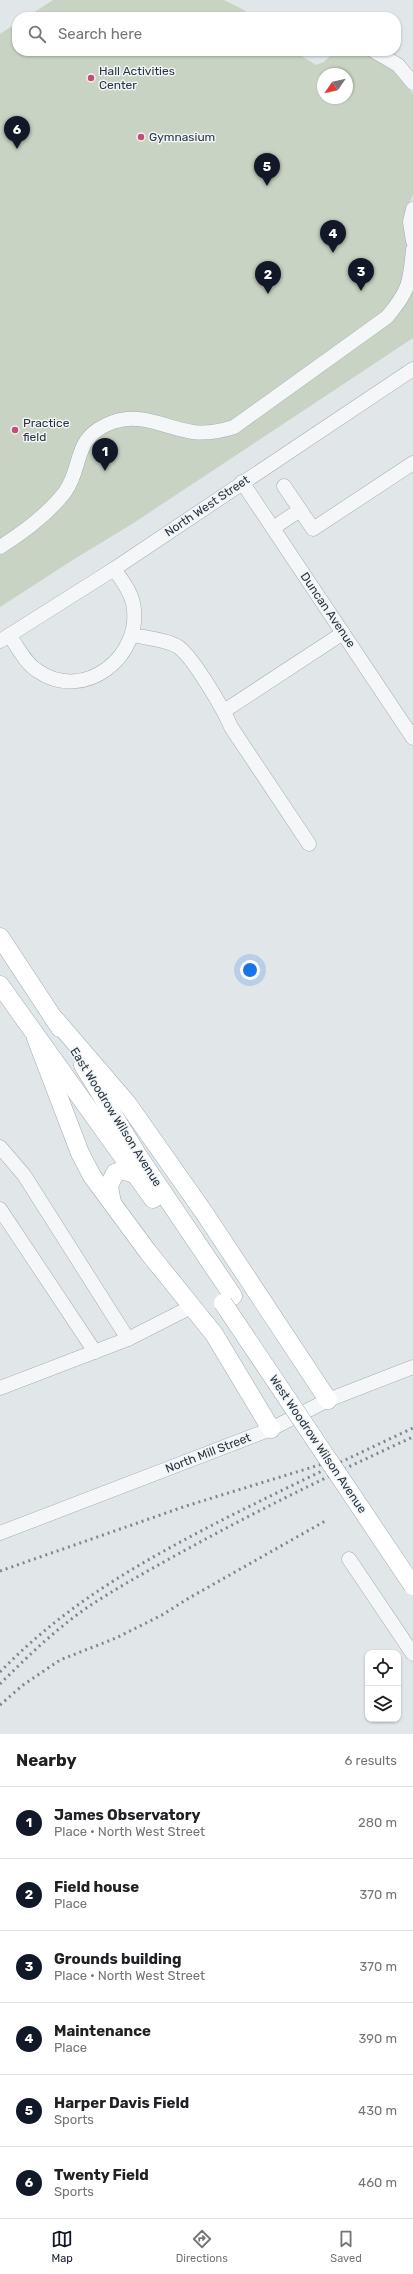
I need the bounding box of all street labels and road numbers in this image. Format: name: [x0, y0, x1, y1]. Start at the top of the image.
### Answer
street label: North West Street: [162, 472, 252, 540]
street label: Duncan Avenue: [298, 570, 359, 651]
street label: East Woodrow Wilson Avenue: [67, 1045, 165, 1189]
street label: West Woodrow Wilson Avenue: [266, 1372, 370, 1516]
street label: North Mill Street: [163, 1430, 253, 1476]

